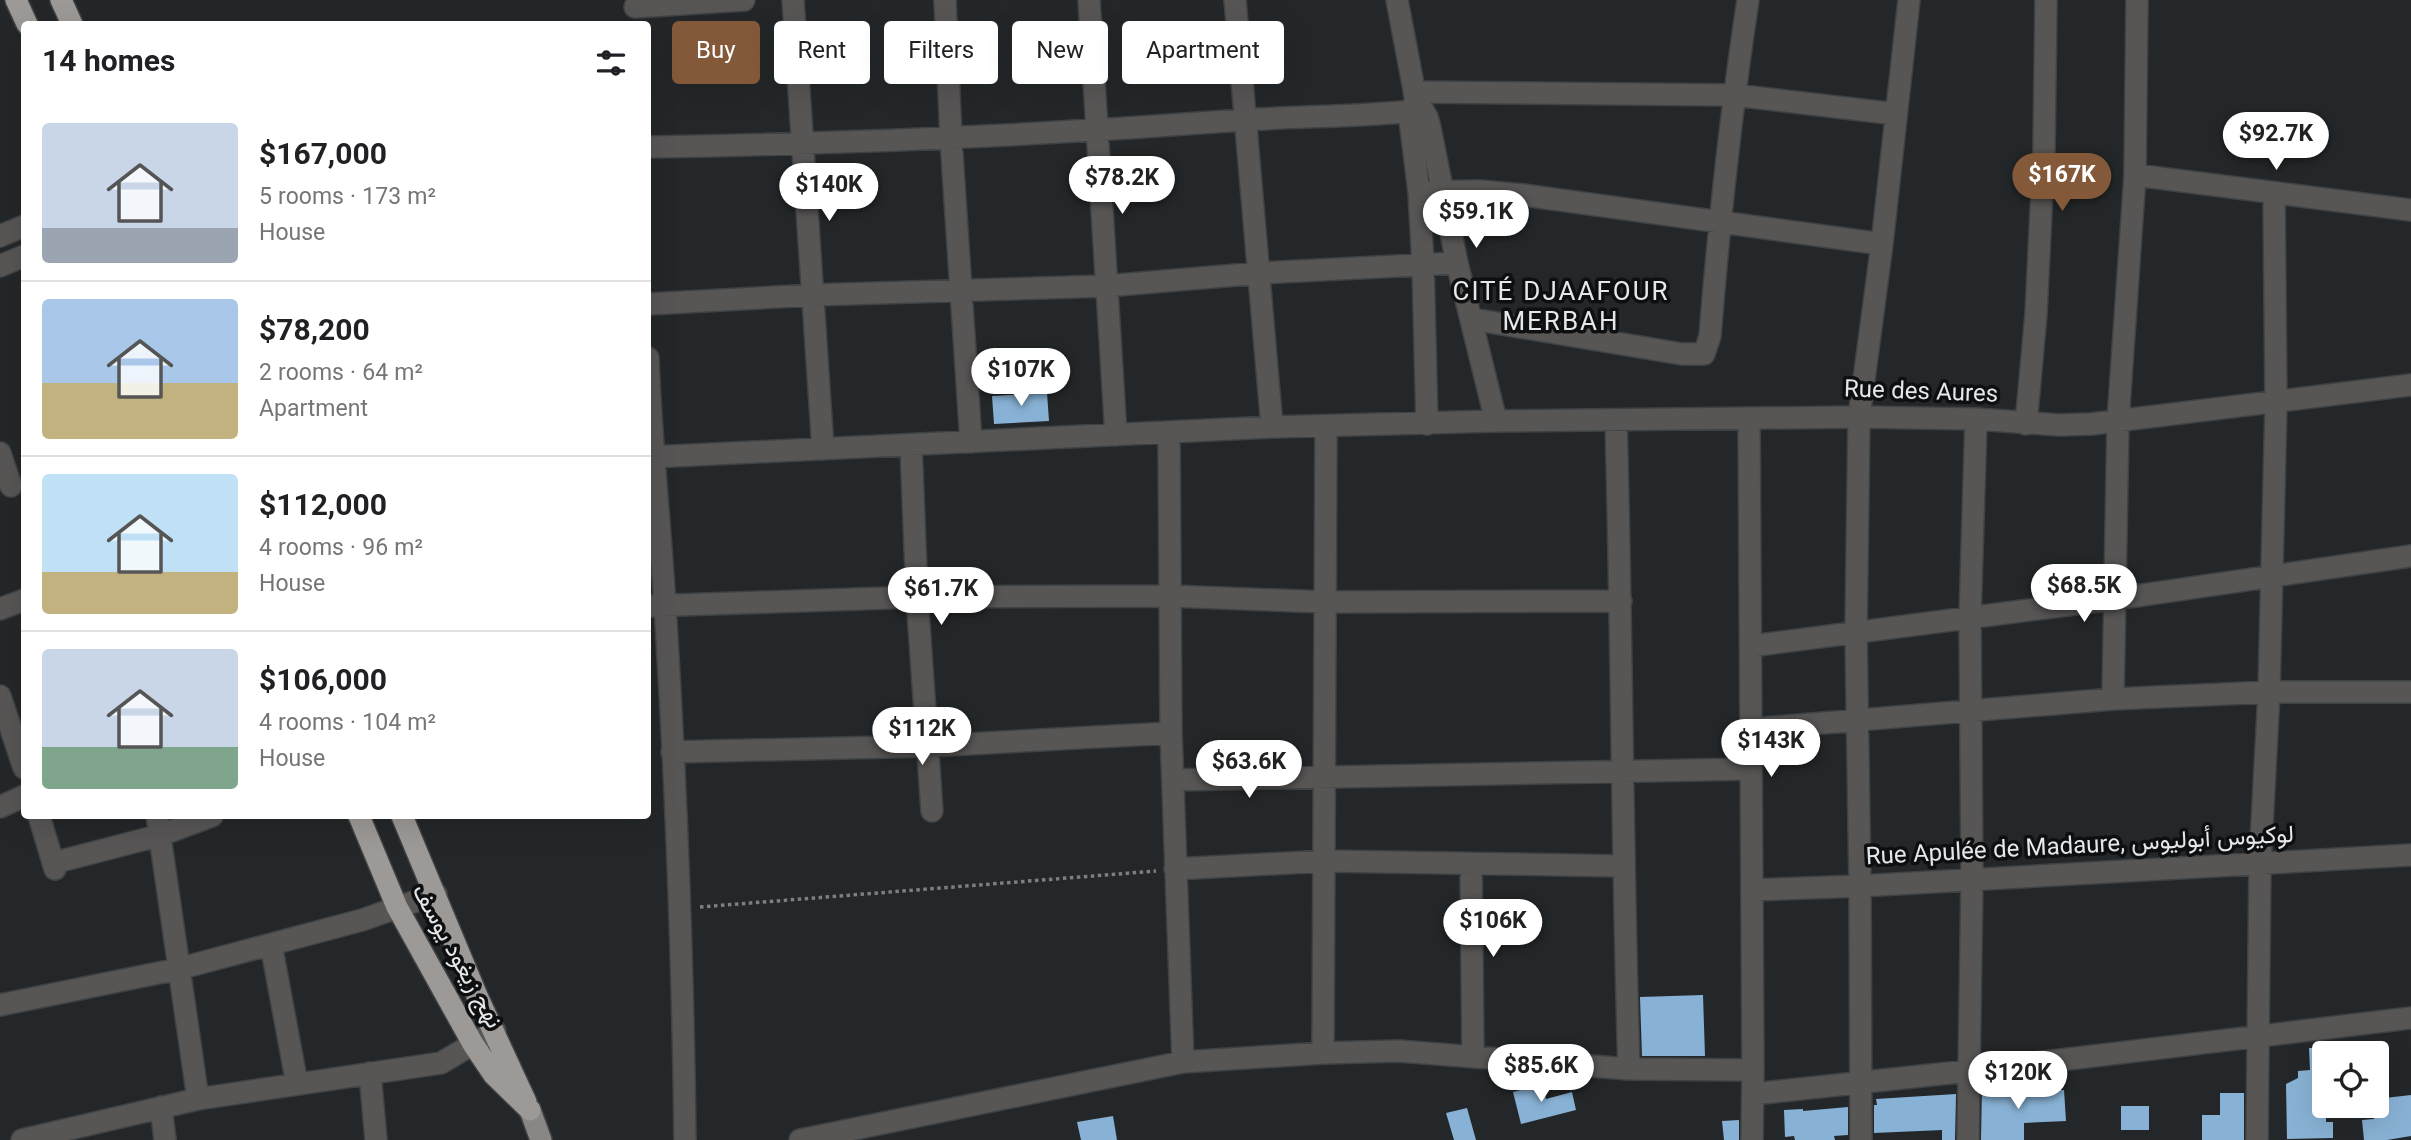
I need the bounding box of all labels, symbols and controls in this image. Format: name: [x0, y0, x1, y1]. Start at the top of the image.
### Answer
chip: Buy: [672, 21, 760, 84]
chip: Rent: [774, 21, 870, 84]
chip: Filters: [884, 21, 998, 84]
chip: New: [1012, 21, 1108, 84]
chip: Apartment: [1122, 21, 1284, 84]
text: 14 homes: [42, 40, 175, 87]
icon: filters: [592, 44, 630, 82]
pin: $92.7K: [2219, 113, 2333, 172]
text: $92.7K: [2239, 117, 2313, 153]
text: $167,000: [259, 133, 387, 180]
icon: home: [98, 151, 182, 235]
pin: $167K: [2013, 154, 2111, 213]
pin: $78.2K: [1065, 156, 1179, 216]
text: $167K: [2028, 158, 2096, 194]
text: $78.2K: [1085, 161, 1159, 197]
pin: $140K: [780, 164, 878, 223]
text: $140K: [795, 168, 863, 204]
text: 5 rooms · 173 m²: [259, 180, 436, 216]
pin: $59.1K: [1419, 190, 1533, 250]
text: $59.1K: [1439, 195, 1513, 231]
text: House: [259, 216, 325, 252]
district label: CITÉ DJAAFOUR MERBAH: [1452, 273, 1670, 344]
text: $78,200: [259, 309, 370, 356]
icon: home: [98, 327, 182, 411]
pin: $107K: [972, 348, 1070, 408]
text: $107K: [987, 353, 1055, 389]
text: 2 rooms · 64 m²: [259, 356, 423, 392]
street label: Rue des Aures: [1843, 371, 1999, 415]
text: Apartment: [259, 392, 368, 428]
text: $112,000: [259, 484, 387, 531]
icon: home: [98, 502, 182, 586]
text: 4 rooms · 96 m²: [259, 531, 423, 567]
pin: $68.5K: [2027, 564, 2141, 624]
text: House: [259, 567, 325, 603]
pin: $61.7K: [884, 568, 998, 627]
text: $68.5K: [2047, 569, 2121, 605]
text: $61.7K: [904, 572, 978, 608]
text: $106,000: [259, 659, 387, 706]
icon: home: [98, 677, 182, 761]
text: 4 rooms · 104 m²: [259, 706, 436, 742]
pin: $112K: [873, 708, 971, 767]
text: $112K: [888, 712, 956, 748]
pin: $143K: [1722, 720, 1820, 779]
text: $143K: [1737, 724, 1805, 760]
pin: $63.6K: [1192, 740, 1306, 800]
text: House: [259, 742, 325, 778]
text: $63.6K: [1212, 745, 1286, 781]
street label: Rue Apulée de Madaure, لوكيوس أبوليوس: [1865, 817, 2295, 877]
street label: نهج زيغود يوسف: [400, 878, 512, 1036]
pin: $106K: [1444, 900, 1542, 959]
text: $106K: [1459, 904, 1527, 940]
map controls: [2312, 1041, 2389, 1118]
button: locate: [2312, 1041, 2389, 1118]
pin: $85.6K: [1484, 1044, 1598, 1104]
text: $85.6K: [1504, 1049, 1578, 1085]
pin: $120K: [1969, 1052, 2067, 1111]
text: $120K: [1984, 1056, 2052, 1092]

